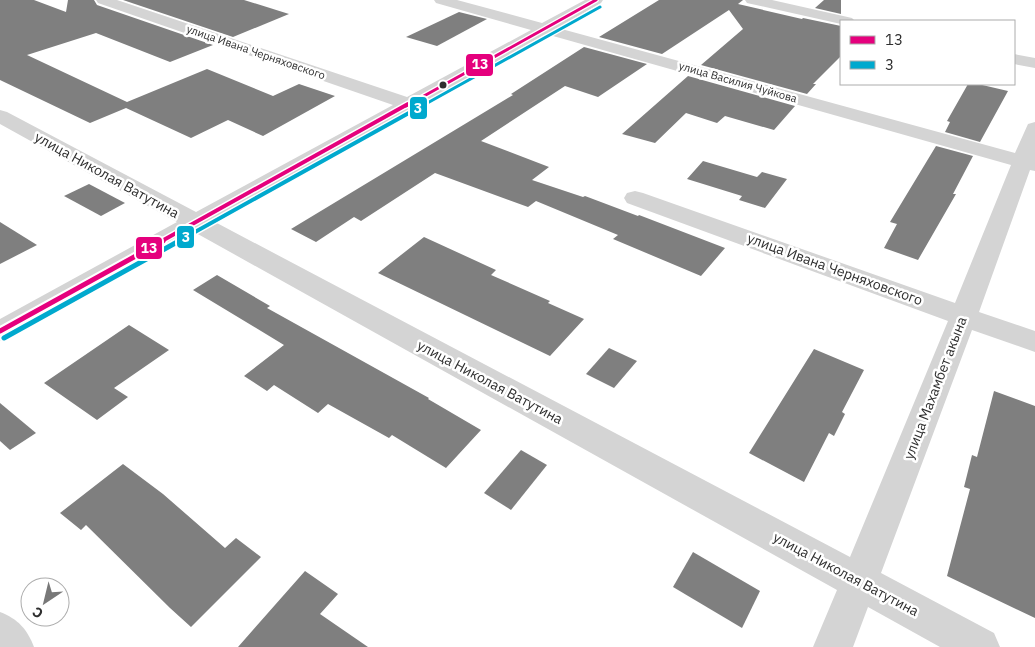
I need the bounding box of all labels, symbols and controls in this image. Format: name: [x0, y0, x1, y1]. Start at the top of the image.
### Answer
legend: [840, 20, 1015, 85]
street label: улица Ивана Черняховского: [185, 22, 327, 82]
text: 13: [885, 30, 903, 49]
line badge: 13: [465, 53, 494, 77]
text: 13: [472, 55, 488, 73]
text: 3: [885, 55, 894, 74]
street label: улица Василия Чуйкова: [677, 58, 799, 106]
unlabelled marker: [438, 80, 448, 90]
line badge: 3: [409, 96, 428, 120]
text: 3: [414, 99, 422, 117]
street label: улица Николая Ватутина: [32, 128, 183, 222]
line badge: 3: [176, 225, 195, 249]
text: 3: [182, 228, 190, 246]
street label: улица Ивана Черняховского: [745, 229, 925, 309]
line badge: 13: [135, 236, 163, 260]
text: 13: [141, 239, 157, 257]
street label: улица Махамбет акына: [899, 314, 971, 462]
street label: улица Николая Ватутина: [414, 336, 566, 428]
street label: улица Николая Ватутина: [770, 528, 922, 620]
north arrow: [20, 577, 70, 627]
text: С: [29, 603, 46, 623]

